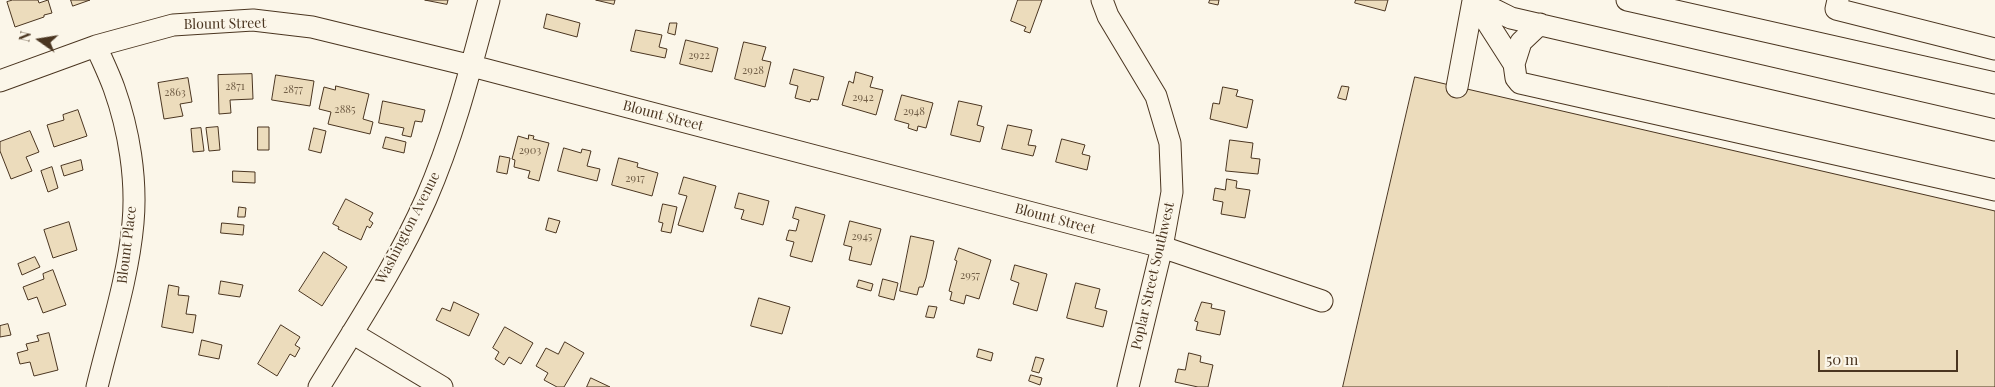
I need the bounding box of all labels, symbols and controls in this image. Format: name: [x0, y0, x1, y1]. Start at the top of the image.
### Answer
north arrow: [15, 15, 65, 65]
street label: Blount Street: [184, 15, 266, 33]
text: N: [15, 29, 35, 44]
house number: 2922: [688, 49, 710, 63]
house number: 2928: [742, 64, 764, 78]
house number: 2871: [225, 80, 245, 94]
house number: 2877: [283, 83, 303, 97]
house number: 2863: [164, 86, 186, 100]
house number: 2942: [852, 91, 874, 105]
street label: Blount Street: [621, 97, 705, 135]
house number: 2885: [334, 103, 356, 117]
house number: 2948: [903, 105, 925, 119]
house number: 2903: [519, 144, 541, 158]
street label: Washington Avenue: [372, 169, 444, 287]
house number: 2917: [625, 172, 645, 186]
street label: Blount Street: [1013, 200, 1097, 238]
street label: Poplar Street Southwest: [1128, 201, 1178, 351]
street label: Blount Place: [114, 205, 140, 285]
house number: 2945: [852, 230, 872, 244]
house number: 2957: [960, 269, 980, 283]
scale bar: [1820, 340, 1960, 372]
text: 50 m: [1826, 349, 1858, 369]

